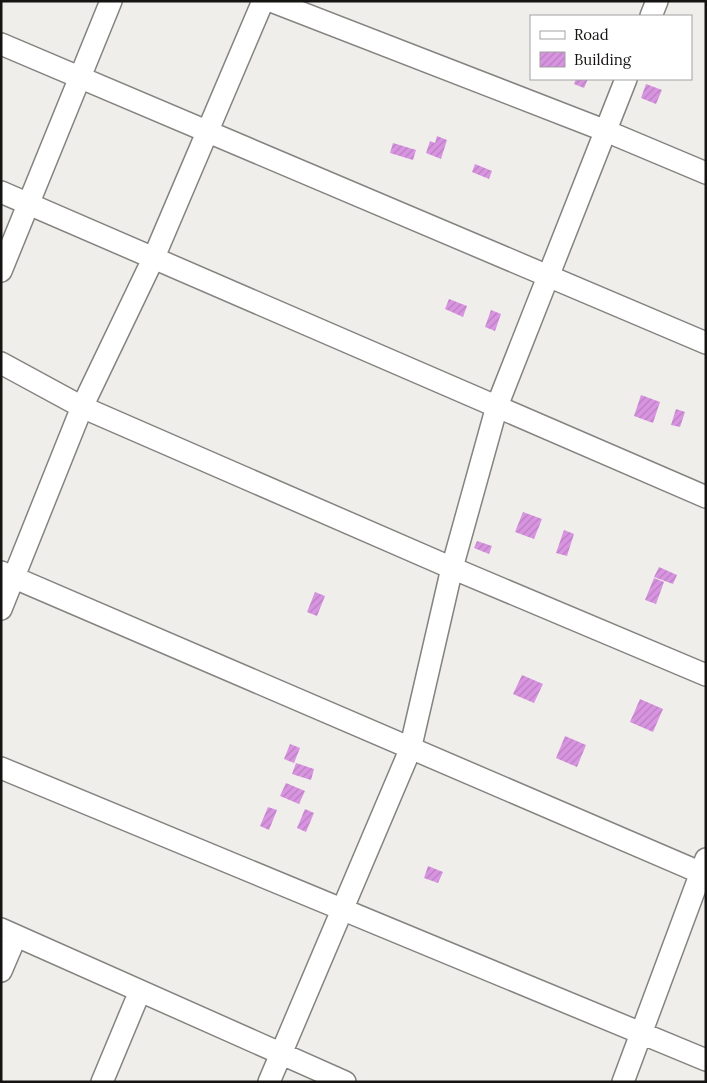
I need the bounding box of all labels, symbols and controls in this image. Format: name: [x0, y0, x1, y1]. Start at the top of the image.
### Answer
legend: [530, 15, 692, 80]
text: Road: [574, 25, 609, 44]
text: Building: [574, 50, 632, 69]

